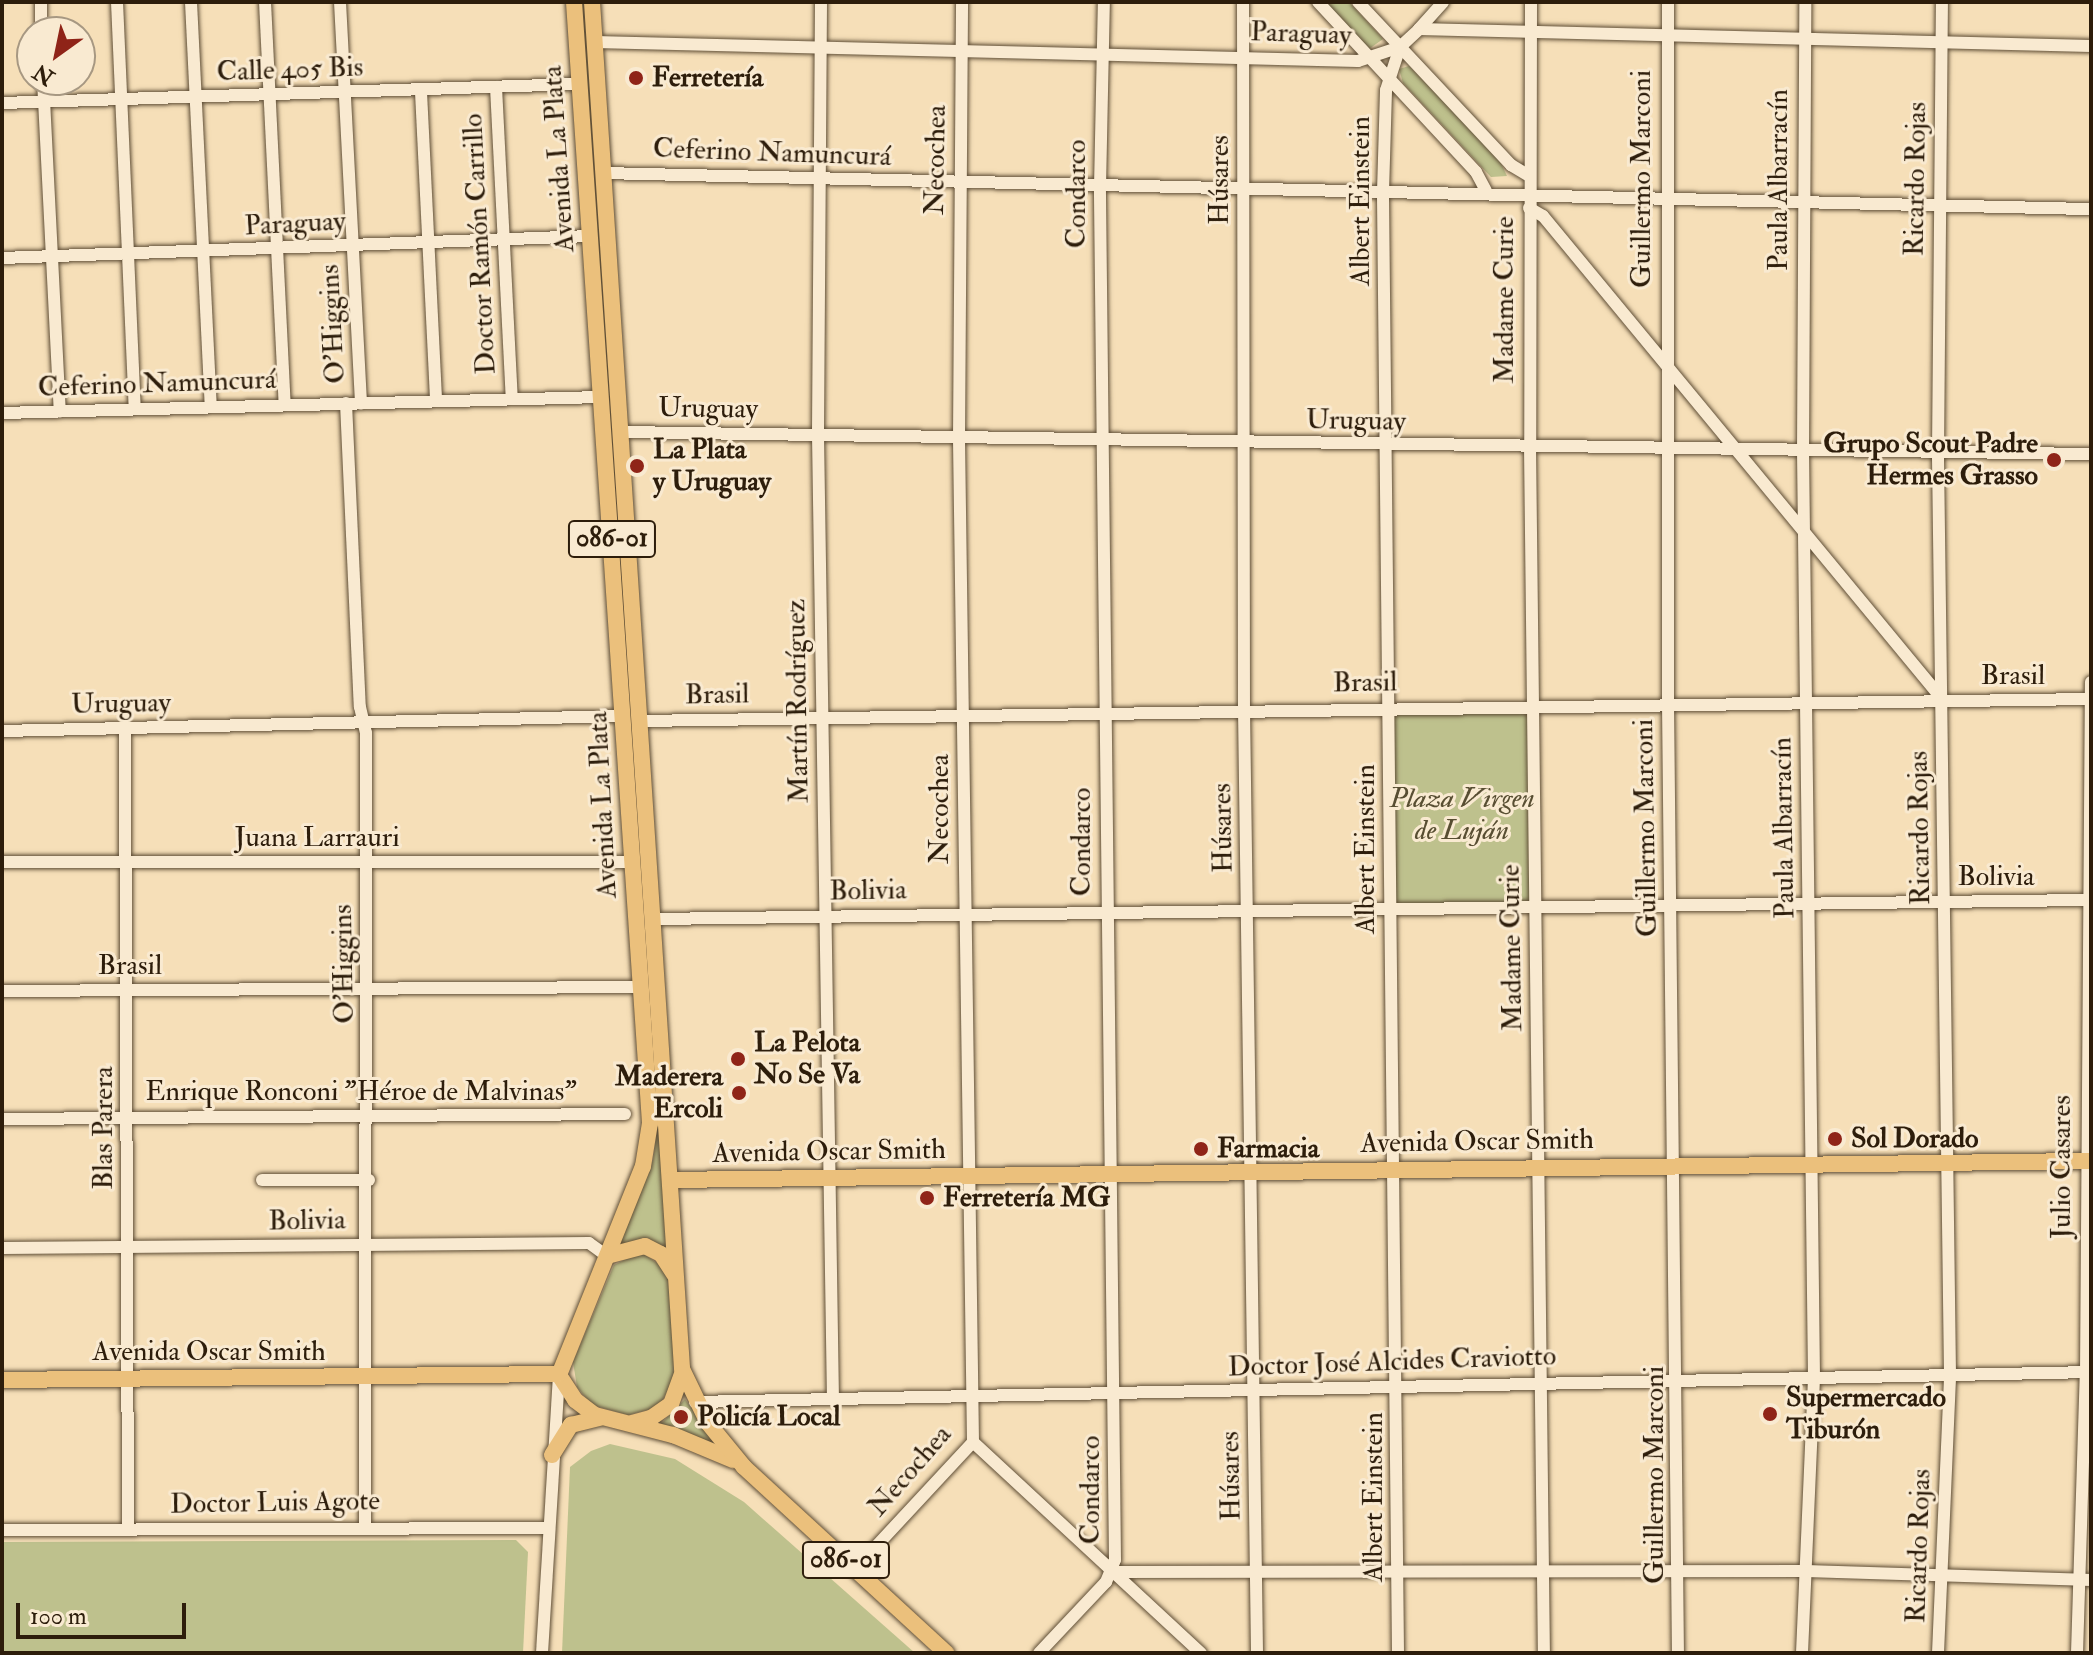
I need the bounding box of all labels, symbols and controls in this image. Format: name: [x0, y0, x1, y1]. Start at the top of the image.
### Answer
street label: Paraguay: [1250, 15, 1352, 53]
north arrow: [16, 16, 96, 96]
street label: Calle 405 Bis: [216, 51, 364, 89]
text: N: [28, 57, 60, 92]
place label: Ferretería: [652, 61, 763, 95]
street label: Avenida La Plata: [536, 65, 582, 253]
marker: Ferretería: [627, 69, 645, 87]
street label: Guillermo Marconi: [1625, 70, 1659, 288]
street label: Paula Albarracín: [1762, 89, 1796, 271]
street label: Ricardo Rojas: [1898, 102, 1934, 256]
street label: Necochea: [918, 105, 954, 215]
street label: Doctor Ramón Carrillo: [456, 113, 504, 375]
street label: Albert Einstein: [1344, 116, 1378, 286]
street label: Ceferino Namuncurá: [652, 132, 892, 174]
street label: Húsares: [1203, 135, 1237, 225]
street label: Condarco: [1060, 140, 1094, 248]
street label: Paraguay: [244, 205, 346, 243]
street label: Madame Curie: [1488, 216, 1522, 384]
street label: O'Higgins: [313, 264, 353, 384]
street label: Ceferino Namuncurá: [37, 363, 277, 405]
street label: Uruguay: [658, 391, 758, 427]
street label: Uruguay: [1306, 403, 1406, 439]
place label: Grupo Scout Padre Hermes Grasso: [1823, 427, 2038, 493]
place label: La Plata y Uruguay: [653, 433, 771, 499]
marker: Grupo Scout Padre Hermes Grasso: [2045, 451, 2063, 469]
marker: La Plata y Uruguay: [628, 457, 646, 475]
road number: 086-01: [566, 517, 658, 561]
street label: Martín Rodríguez: [779, 599, 817, 803]
street label: Brasil: [1981, 659, 2045, 693]
street label: Brasil: [1333, 666, 1397, 700]
street label: Brasil: [685, 678, 749, 712]
street label: Uruguay: [71, 686, 171, 722]
street label: Avenida La Plata: [581, 711, 625, 899]
street label: Guillermo Marconi: [1627, 719, 1665, 937]
street label: Paula Albarracín: [1766, 737, 1802, 919]
street label: Ricardo Rojas: [1902, 751, 1938, 905]
street label: Necochea: [923, 754, 957, 864]
street label: Albert Einstein: [1349, 764, 1383, 934]
park label: Plaza Virgen de Luján: [1389, 782, 1535, 848]
street label: Húsares: [1205, 783, 1241, 873]
street label: Condarco: [1065, 788, 1099, 896]
street label: Juana Larrauri: [234, 821, 400, 855]
street label: Bolivia: [1957, 860, 2035, 894]
street label: Madame Curie: [1494, 864, 1530, 1032]
street label: Bolivia: [829, 874, 907, 908]
street label: O'Higgins: [326, 904, 362, 1024]
street label: Brasil: [98, 949, 162, 983]
place label: La Pelota No Se Va: [754, 1026, 860, 1092]
marker: La Pelota No Se Va: [729, 1050, 747, 1068]
place label: Maderera Ercoli: [615, 1060, 723, 1126]
street label: Blas Parera: [87, 1066, 121, 1190]
street label: Enrique Ronconi "Héroe de Malvinas": [145, 1075, 577, 1109]
marker: Maderera Ercoli: [730, 1084, 748, 1102]
street label: Julio Casares: [2045, 1095, 2079, 1239]
place label: Sol Dorado: [1851, 1122, 1978, 1156]
street label: Avenida Oscar Smith: [1360, 1123, 1594, 1161]
marker: Sol Dorado: [1826, 1130, 1844, 1148]
place label: Farmacia: [1217, 1132, 1319, 1166]
street label: Avenida Oscar Smith: [712, 1133, 946, 1171]
marker: Farmacia: [1192, 1140, 1210, 1158]
place label: Ferretería MG: [943, 1181, 1110, 1215]
marker: Ferretería MG: [918, 1189, 936, 1207]
street label: Bolivia: [268, 1204, 346, 1238]
street label: Avenida Oscar Smith: [92, 1335, 326, 1369]
street label: Doctor José Alcides Craviotto: [1227, 1339, 1557, 1385]
street label: Guillermo Marconi: [1638, 1366, 1672, 1584]
place label: Supermercado Tiburón: [1786, 1381, 1946, 1447]
place label: Policía Local: [697, 1400, 840, 1434]
marker: Supermercado Tiburón: [1761, 1405, 1779, 1423]
marker: Policía Local: [672, 1408, 690, 1426]
street label: Albert Einstein: [1357, 1412, 1391, 1582]
street label: Necochea: [861, 1418, 959, 1524]
street label: Húsares: [1213, 1431, 1249, 1521]
street label: Condarco: [1074, 1436, 1108, 1544]
street label: Ricardo Rojas: [1900, 1468, 1938, 1624]
street label: Doctor Luis Agote: [170, 1484, 380, 1522]
road number: 086-01: [800, 1538, 892, 1582]
scale bar: [20, 1587, 190, 1637]
text: 100 m: [30, 1601, 87, 1632]

